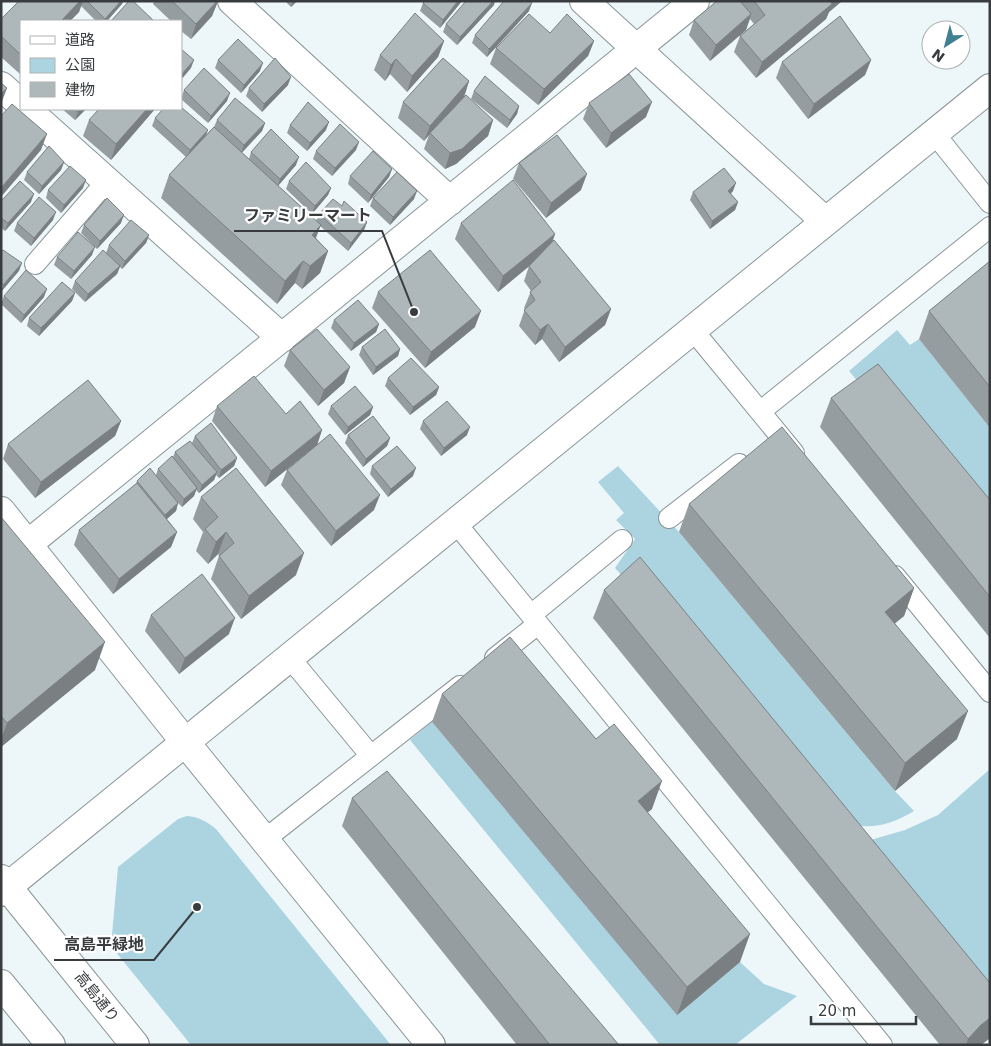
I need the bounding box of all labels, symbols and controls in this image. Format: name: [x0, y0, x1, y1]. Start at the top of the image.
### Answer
legend: [20, 20, 182, 110]
north arrow: [921, 20, 971, 70]
text: 道路: [65, 31, 95, 49]
text: N: [929, 46, 948, 65]
text: 公園: [65, 56, 95, 74]
text: 建物: [65, 81, 95, 99]
callout: ファミリーマート: [234, 200, 382, 231]
text: ファミリーマート: [244, 206, 372, 225]
callout: 高島平緑地: [54, 929, 154, 960]
text: 高島平緑地: [64, 935, 144, 954]
street label: 高島通り: [71, 968, 123, 1026]
scale bar: [811, 994, 916, 1026]
text: 20 m: [818, 1002, 856, 1020]

